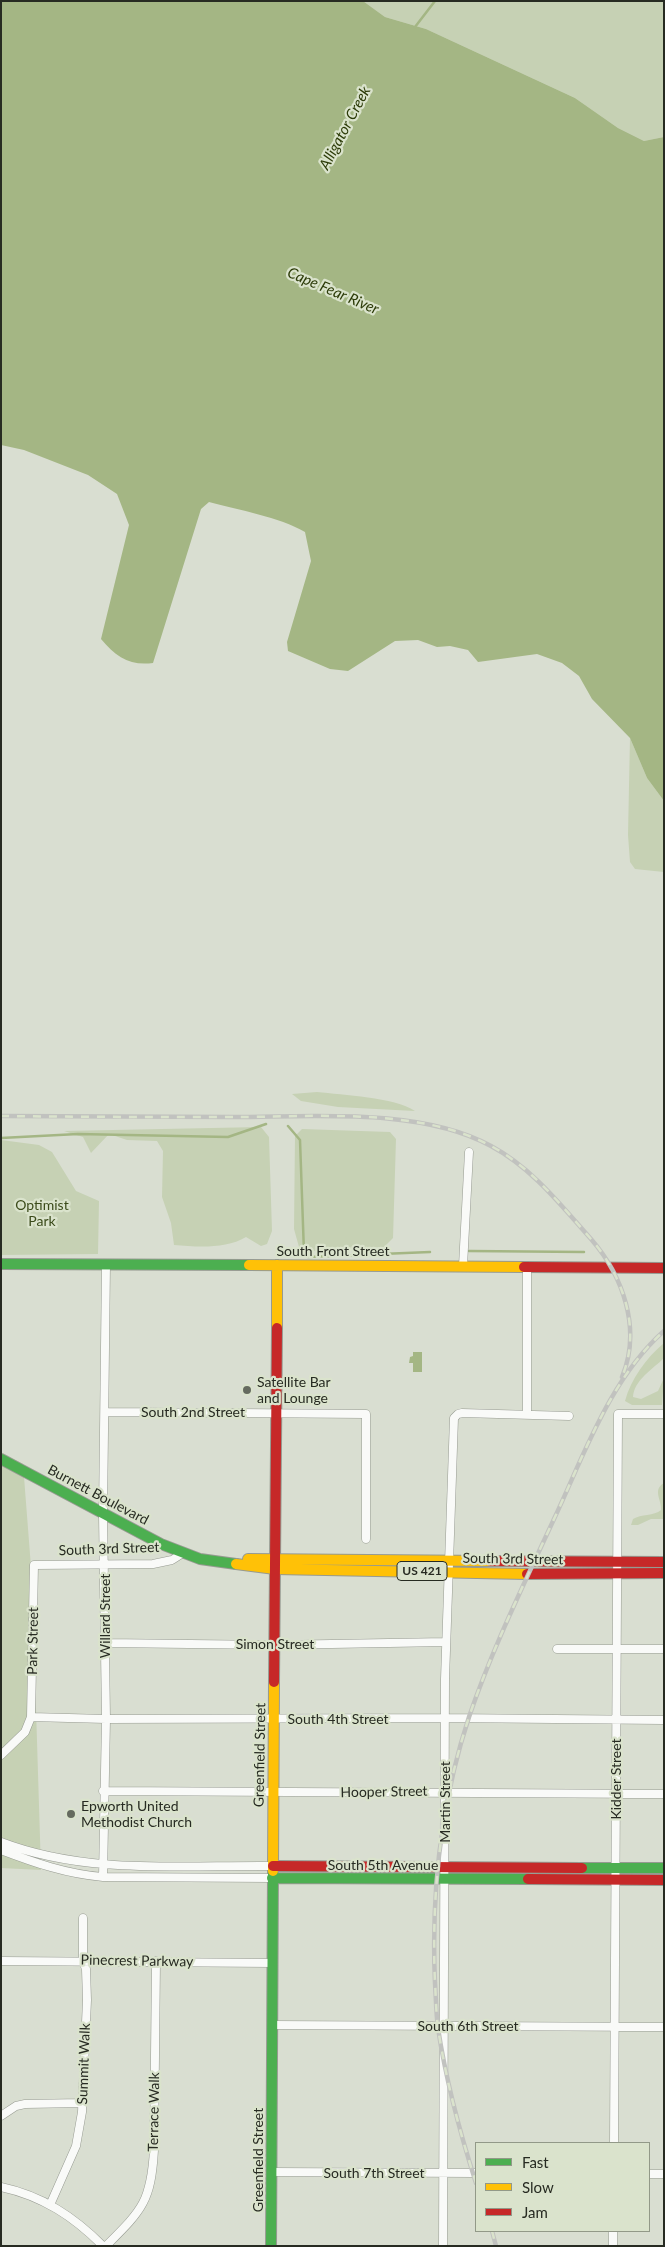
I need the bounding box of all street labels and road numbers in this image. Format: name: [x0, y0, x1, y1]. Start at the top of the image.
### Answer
street label: South Front Street: [277, 1243, 389, 1259]
street label: South 2nd Street: [141, 1404, 245, 1420]
street label: Burnett Boulevard: [45, 1461, 151, 1529]
street label: South 3rd Street: [58, 1539, 160, 1559]
street label: South 3rd Street: [462, 1550, 564, 1568]
road number: US 421: [397, 1562, 447, 1580]
street label: Willard Street: [97, 1574, 113, 1658]
street label: Park Street: [24, 1607, 42, 1675]
street label: Simon Street: [236, 1636, 314, 1652]
street label: Greenfield Street: [251, 1703, 269, 1807]
street label: South 4th Street: [287, 1711, 389, 1727]
street label: Kidder Street: [608, 1738, 624, 1820]
street label: Martin Street: [437, 1761, 453, 1843]
street label: Hooper Street: [340, 1783, 428, 1801]
street label: South 5th Avenue: [328, 1857, 438, 1873]
street label: Pinecrest Parkway: [80, 1952, 194, 1970]
street label: South 6th Street: [417, 2018, 519, 2034]
street label: Summit Walk: [74, 2023, 94, 2105]
street label: Terrace Walk: [145, 2072, 163, 2152]
street label: Greenfield Street: [250, 2108, 266, 2212]
street label: South 7th Street: [323, 2165, 425, 2181]

